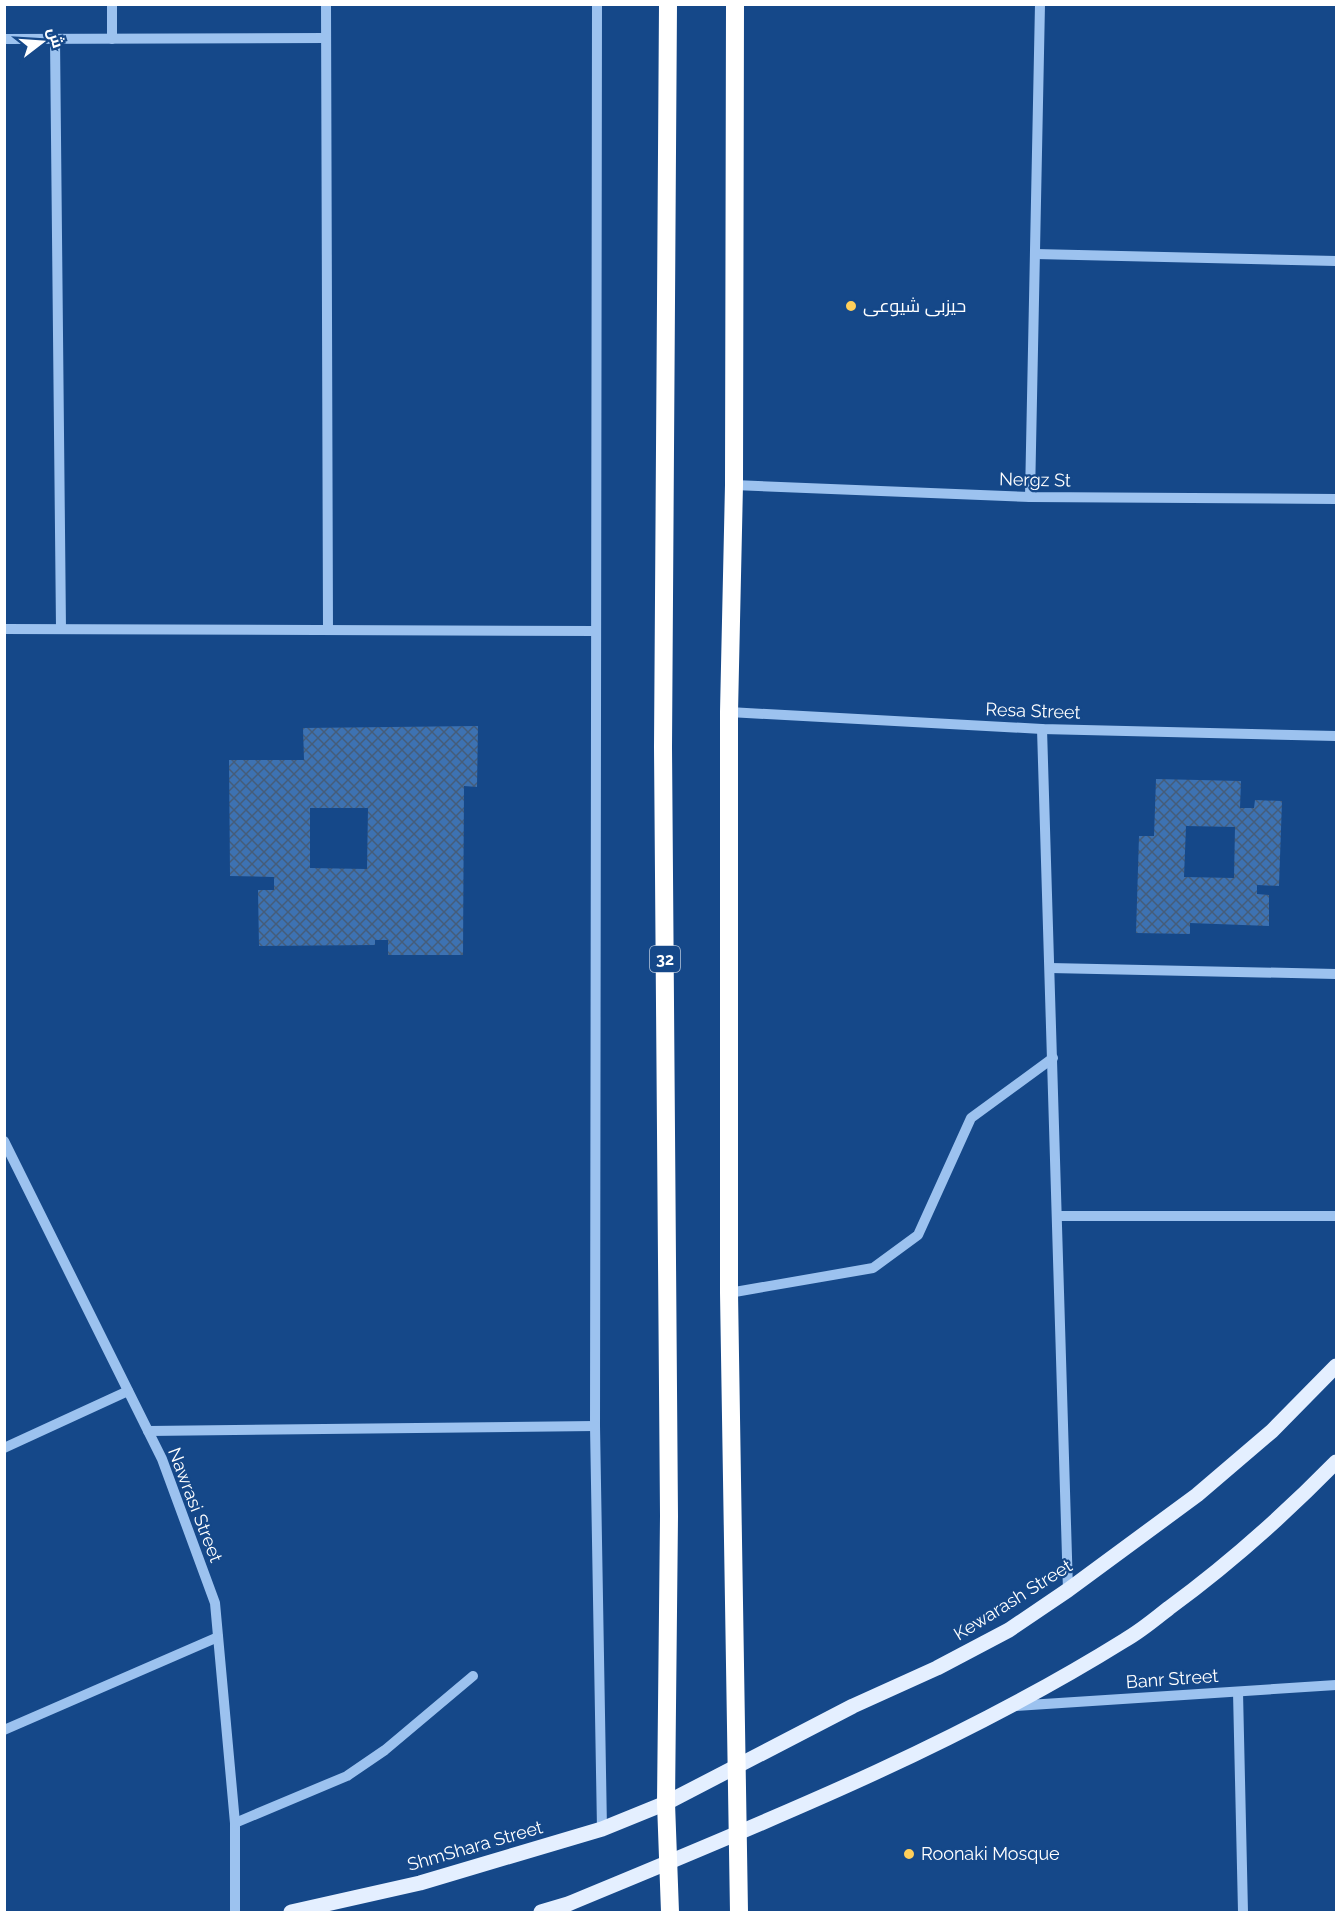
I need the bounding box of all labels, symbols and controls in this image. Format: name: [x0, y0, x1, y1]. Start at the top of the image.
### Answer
north arrow: [12, 12, 72, 72]
text: ش: [44, 25, 68, 50]
place label: حیزبی شیوعی: [863, 295, 966, 317]
marker: حیزبی شیوعی: [844, 299, 858, 313]
street label: Nergz St: [999, 468, 1071, 491]
street label: Resa Street: [985, 698, 1081, 723]
road number: 32: [650, 946, 680, 972]
street label: Nawrasi Street: [164, 1444, 227, 1565]
street label: Kewarash Street: [950, 1555, 1076, 1644]
street label: Banr Street: [1125, 1665, 1219, 1692]
street label: ShmShara Street: [405, 1816, 545, 1875]
place label: Roonaki Mosque: [921, 1843, 1060, 1864]
marker: Roonaki Mosque: [902, 1847, 916, 1861]

